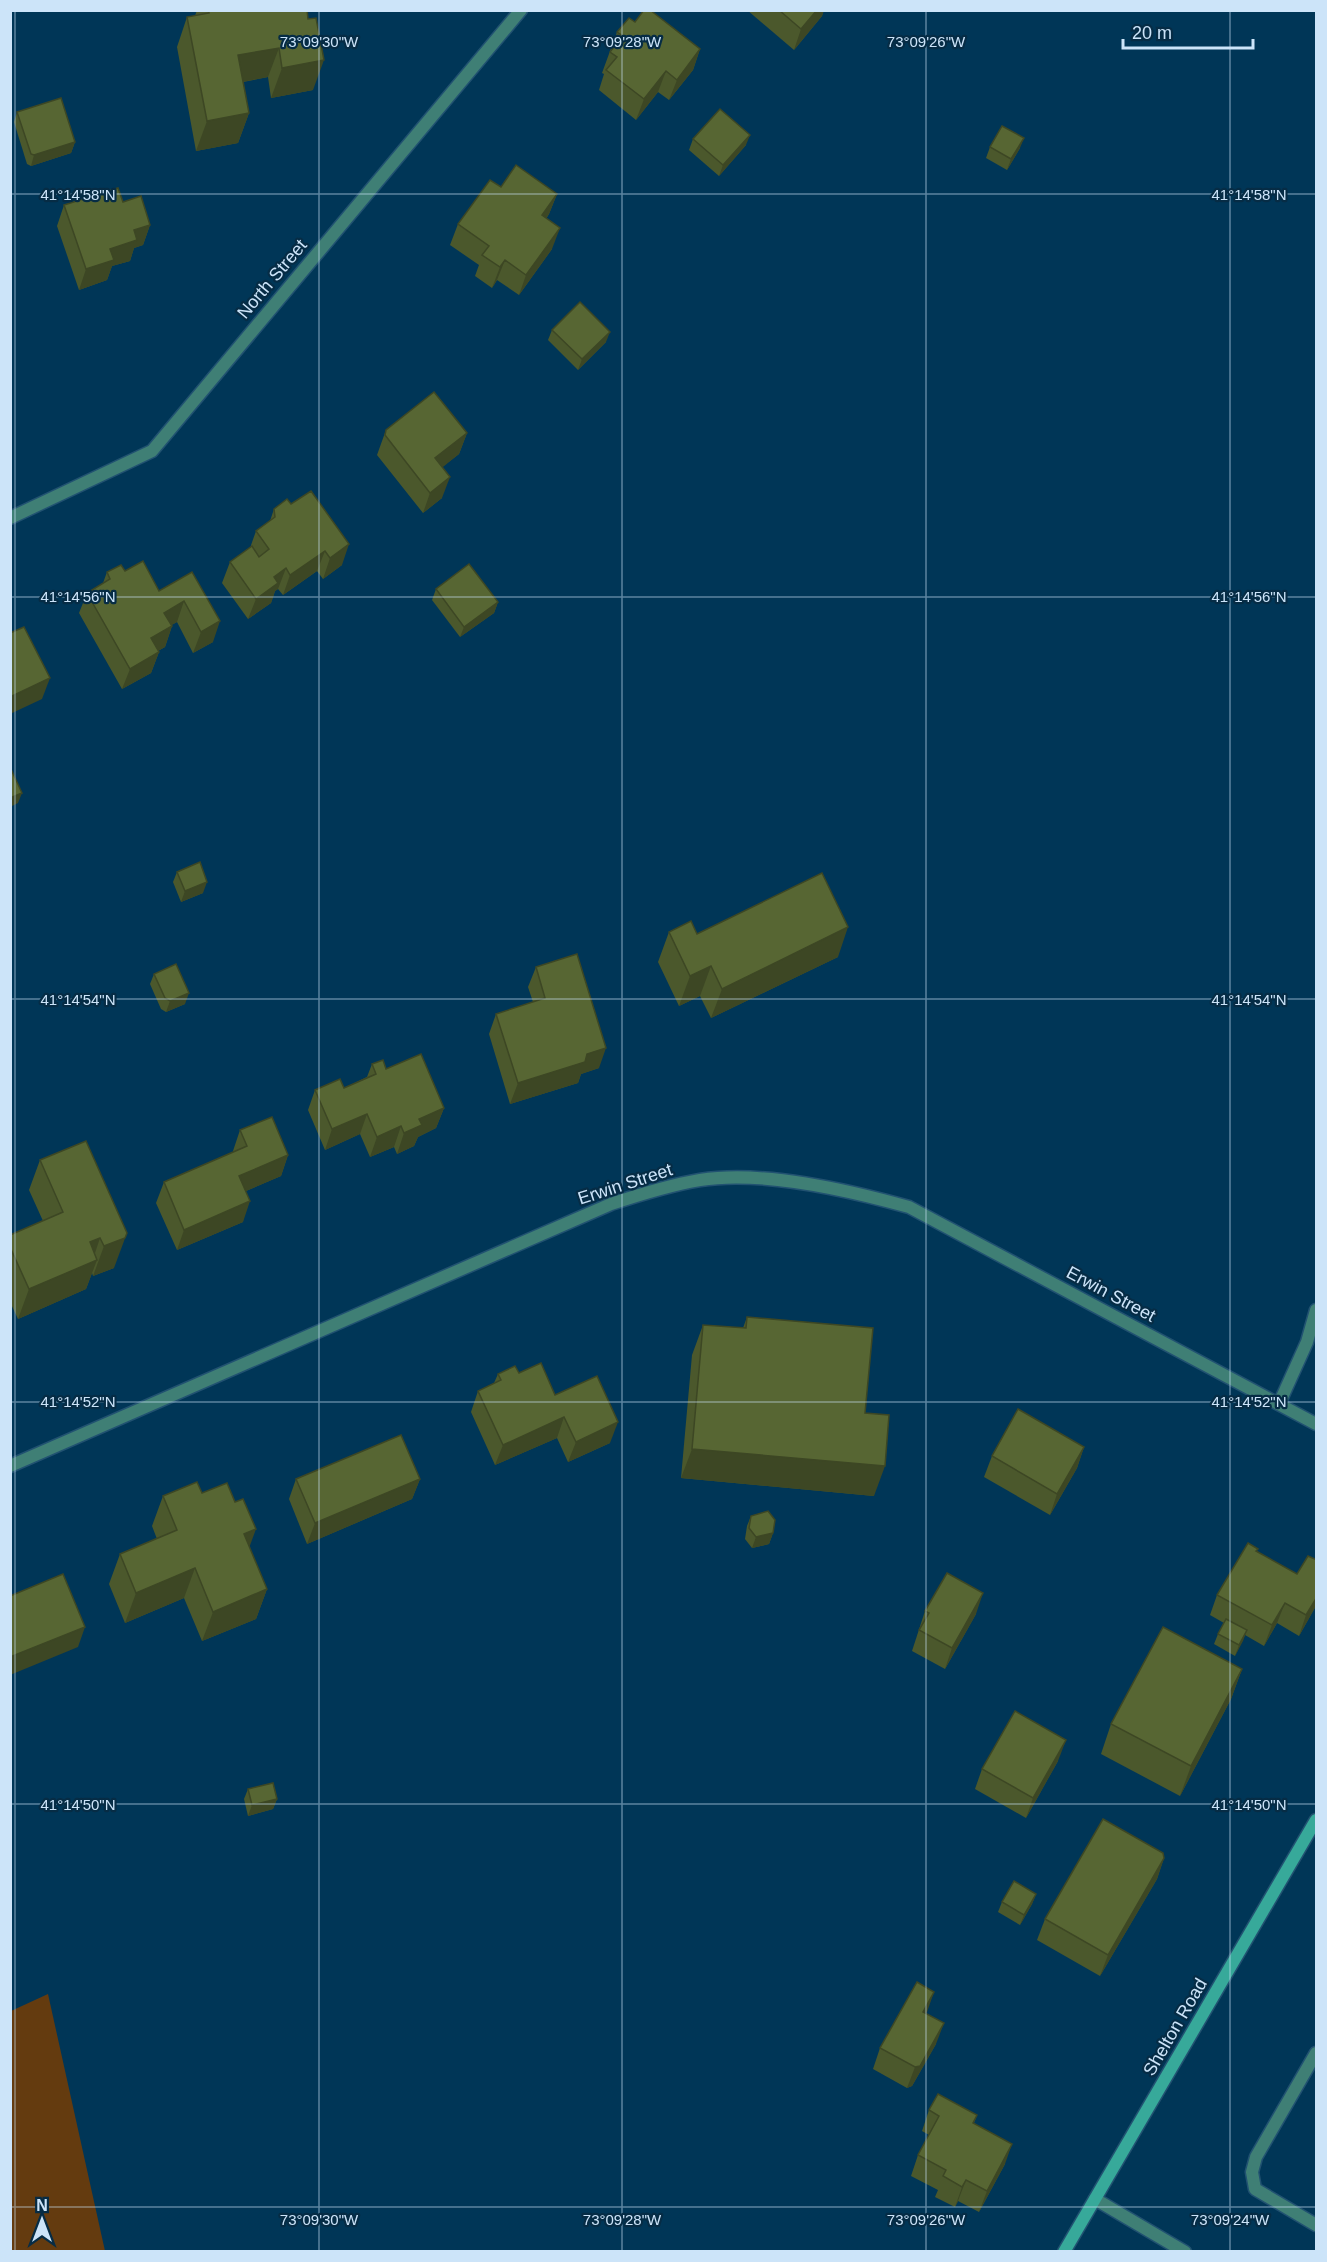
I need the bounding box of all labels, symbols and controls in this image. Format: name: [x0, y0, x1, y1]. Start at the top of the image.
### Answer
scale bar: [1123, 12, 1254, 50]
text: 20 m: [1132, 23, 1172, 43]
text: 73°09'30"W: [280, 33, 359, 50]
text: 73°09'28"W: [583, 33, 662, 50]
text: 73°09'26"W: [887, 33, 966, 50]
text: 41°14'58"N: [40, 186, 116, 203]
text: 41°14'58"N: [1211, 186, 1287, 203]
street label: North Street: [233, 235, 311, 323]
text: 41°14'56"N: [40, 588, 116, 605]
text: 41°14'56"N: [1211, 588, 1287, 605]
text: 41°14'54"N: [40, 991, 116, 1008]
text: 41°14'54"N: [1211, 991, 1287, 1008]
street label: Erwin Street: [575, 1159, 675, 1209]
street label: Erwin Street: [1063, 1262, 1159, 1326]
text: 41°14'52"N: [40, 1393, 116, 1410]
text: 41°14'52"N: [1211, 1393, 1287, 1410]
text: 41°14'50"N: [40, 1796, 116, 1813]
text: 41°14'50"N: [1211, 1796, 1287, 1813]
street label: Shelton Road: [1139, 1975, 1211, 2079]
north arrow: [12, 2190, 72, 2250]
text: N: [36, 2197, 48, 2214]
text: 73°09'30"W: [280, 2211, 359, 2228]
text: 73°09'28"W: [583, 2211, 662, 2228]
text: 73°09'26"W: [887, 2211, 966, 2228]
text: 73°09'24"W: [1191, 2211, 1270, 2228]

